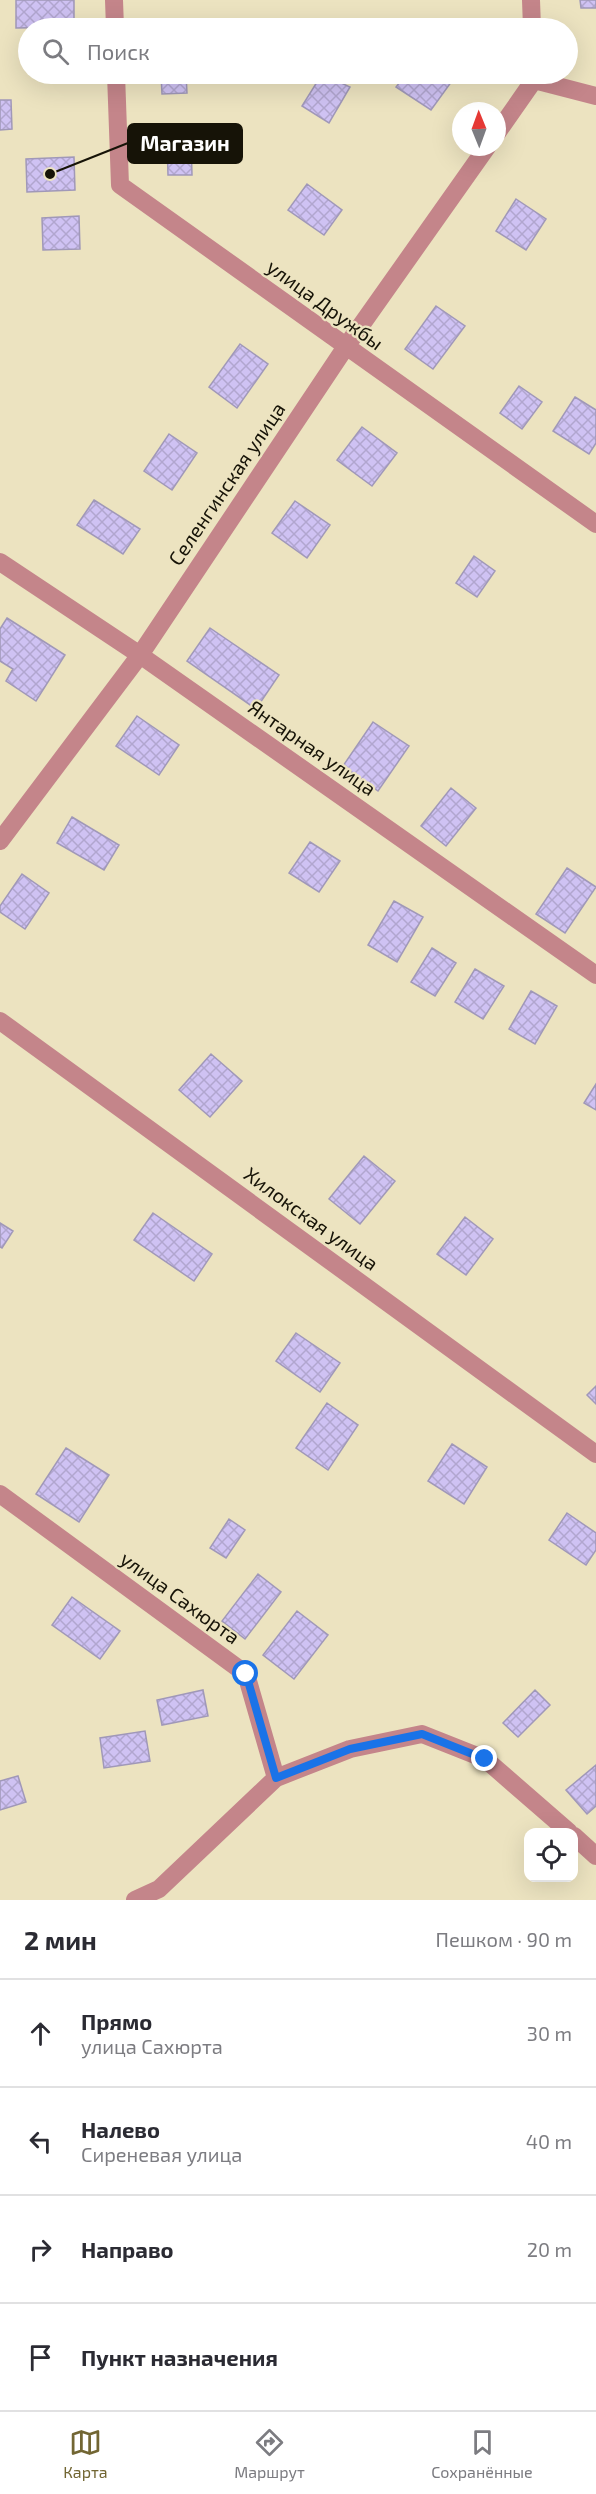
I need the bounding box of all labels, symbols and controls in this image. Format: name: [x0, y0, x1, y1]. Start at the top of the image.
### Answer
search box: [18, 18, 578, 84]
icon: search: [39, 35, 72, 68]
text: Поиск: [87, 38, 150, 64]
north arrow: [452, 102, 506, 156]
callout: Магазин: [128, 124, 242, 163]
text: Магазин: [140, 130, 230, 155]
street label: улица Дружбы: [262, 254, 388, 355]
street label: Селенгинская улица: [163, 398, 290, 570]
street label: Янтарная улица: [244, 694, 381, 801]
street label: Хилокская улица: [239, 1161, 383, 1276]
street label: улица Сахюрта: [116, 1546, 245, 1649]
route start: [232, 1660, 258, 1686]
route end: [471, 1745, 497, 1771]
map controls: [524, 1828, 578, 1882]
button: locate: [524, 1828, 578, 1882]
text: 2 мин: [24, 1924, 97, 1955]
text: Пешком · 90 m: [436, 1927, 572, 1951]
text: Прямо: [81, 2008, 152, 2034]
icon: ahead: [24, 2017, 57, 2050]
text: 30 m: [527, 2021, 572, 2045]
text: улица Сахюрта: [81, 2034, 223, 2058]
text: Налево: [81, 2116, 160, 2142]
icon: left: [24, 2125, 57, 2158]
text: 40 m: [526, 2129, 572, 2153]
text: Сиреневая улица: [81, 2142, 242, 2166]
icon: right: [24, 2233, 57, 2266]
text: Направо: [81, 2236, 174, 2262]
text: 20 m: [527, 2237, 572, 2261]
icon: arrive: [24, 2341, 57, 2374]
text: Пункт назначения: [81, 2344, 278, 2370]
tab: Карта: [63, 2426, 108, 2481]
tab: Маршрут: [234, 2426, 305, 2481]
tab: Сохранённые: [431, 2426, 533, 2481]

